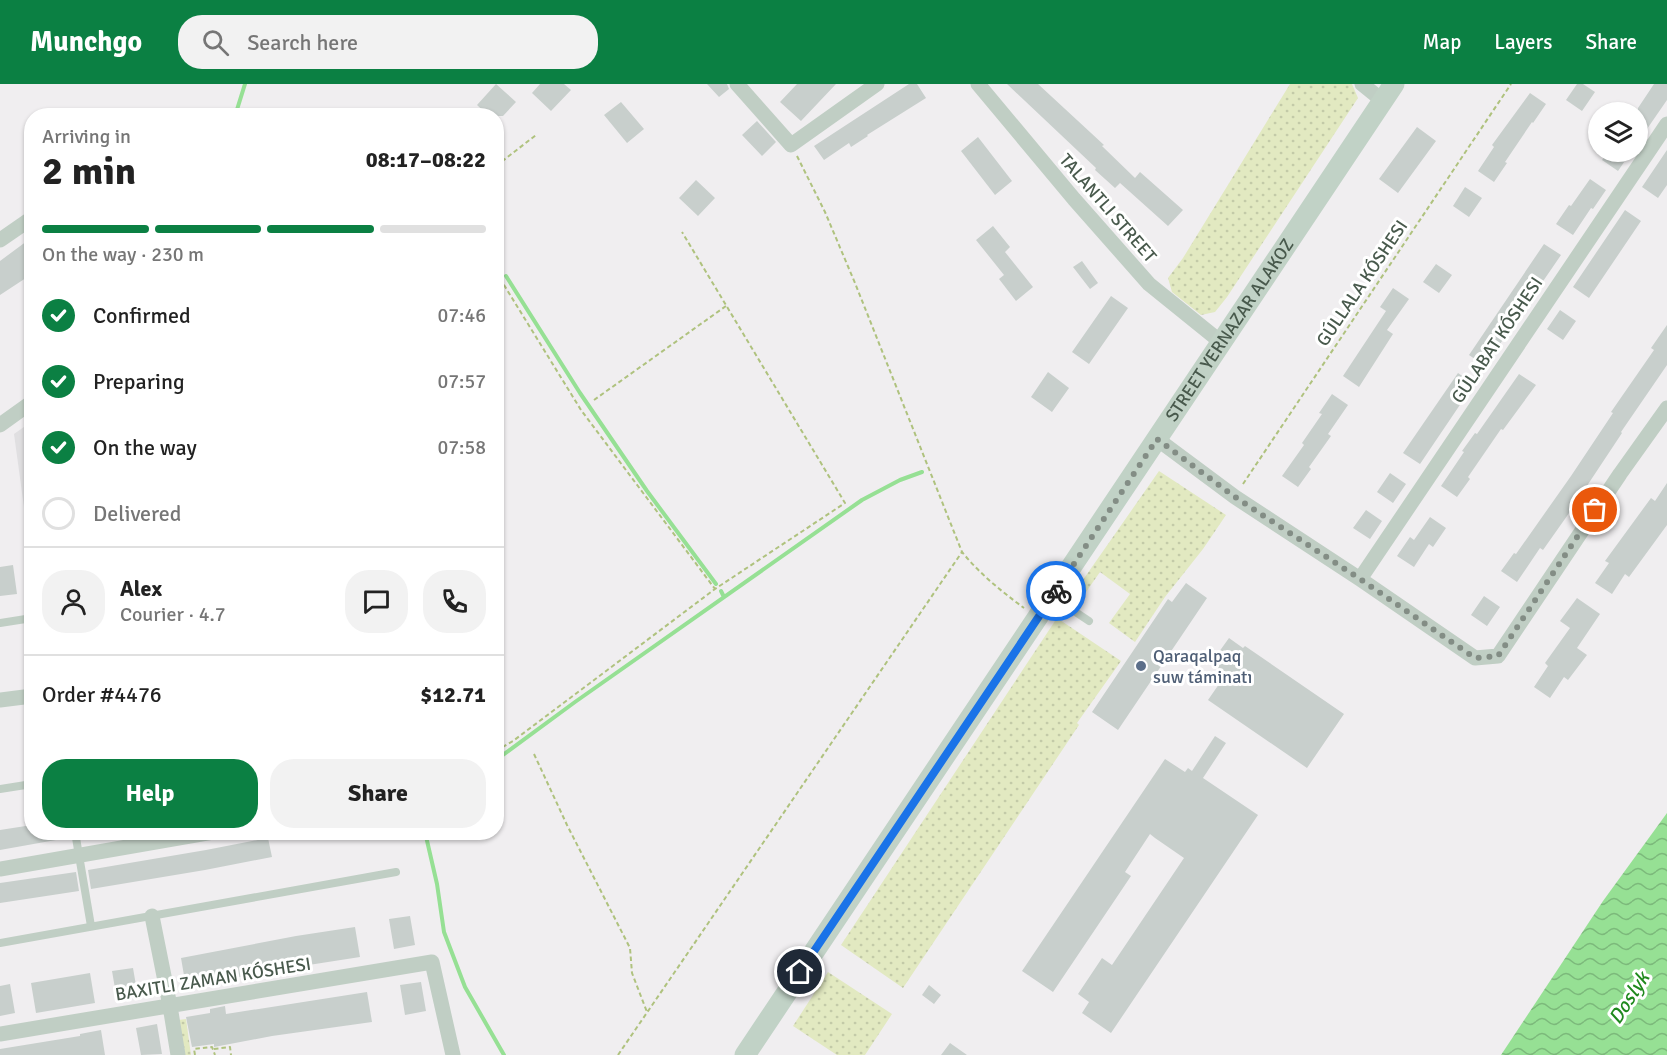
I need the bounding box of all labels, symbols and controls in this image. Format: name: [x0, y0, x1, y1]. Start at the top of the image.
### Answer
search box: [178, 15, 598, 69]
text: Munchgo: [30, 25, 142, 59]
icon: search: [199, 26, 232, 59]
text: Search here: [247, 29, 358, 56]
text: Map: [1423, 29, 1461, 55]
text: Layers: [1494, 29, 1552, 55]
text: Share: [1585, 29, 1637, 55]
map controls: [1588, 102, 1648, 162]
button: layers: [1588, 102, 1648, 162]
text: Arriving in: [42, 124, 131, 149]
text: 08:17–08:22: [366, 146, 486, 173]
text: 2 min: [42, 147, 136, 195]
street label: TALANTLI STREET: [1055, 149, 1161, 267]
street label: GÚLLALA KÓSHESI: [1312, 216, 1412, 350]
street label: STREET YERNAZAR ALAKOZ: [1161, 234, 1298, 426]
text: On the way · 230 m: [42, 242, 204, 267]
street label: GÚLABAT KÓSHESI: [1447, 273, 1547, 407]
icon: check: [42, 299, 75, 332]
text: Confirmed: [93, 302, 191, 329]
text: 07:46: [437, 303, 486, 328]
icon: check: [42, 365, 75, 398]
text: Preparing: [93, 368, 185, 395]
text: 07:57: [437, 369, 486, 394]
icon: check: [42, 431, 75, 464]
text: On the way: [93, 434, 197, 461]
text: 07:58: [437, 435, 486, 460]
pin: [1569, 484, 1620, 535]
icon: bag: [1578, 493, 1611, 526]
text: Delivered: [93, 500, 181, 527]
courier: [1026, 561, 1086, 621]
button: person: [42, 570, 105, 633]
button: chat: [345, 570, 408, 633]
button: phone: [423, 570, 486, 633]
text: Alex: [120, 575, 162, 602]
icon: bike: [1040, 575, 1073, 608]
text: Courier · 4.7: [120, 602, 226, 627]
place label: Qaraqalpaq suw táminatı: [1153, 645, 1252, 688]
marker: Qaraqalpaq suw táminatı: [1134, 659, 1148, 673]
text: Order #4476: [42, 681, 162, 708]
text: $12.71: [420, 681, 486, 708]
button: Help: [42, 759, 258, 828]
button: Share: [270, 759, 486, 828]
pin: [774, 946, 825, 997]
street label: BAXITLI ZAMAN KÓSHESI: [114, 953, 312, 1005]
icon: home: [783, 955, 816, 988]
water label: Doslyk: [1603, 966, 1656, 1029]

